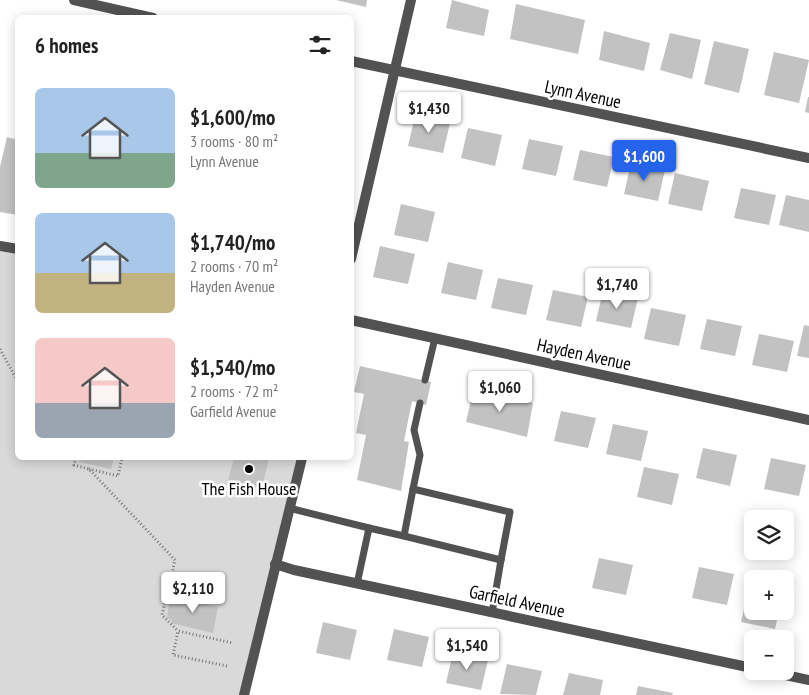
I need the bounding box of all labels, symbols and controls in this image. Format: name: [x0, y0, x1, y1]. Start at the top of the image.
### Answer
icon: filters: [306, 31, 334, 59]
text: 6 homes: [35, 32, 98, 59]
street label: Lynn Avenue: [543, 75, 623, 113]
pin: $1,430: [388, 92, 470, 134]
text: $1,430: [408, 98, 450, 118]
text: $1,600/mo: [190, 104, 275, 131]
icon: home: [75, 108, 135, 168]
text: 3 rooms · 80 m²: [190, 131, 278, 151]
pin: $1,600: [603, 140, 685, 182]
text: $1,600: [623, 146, 665, 166]
text: Lynn Avenue: [190, 151, 259, 171]
text: $1,740/mo: [190, 229, 275, 256]
icon: home: [75, 233, 135, 293]
text: 2 rooms · 70 m²: [190, 256, 278, 276]
pin: $1,740: [576, 268, 658, 310]
text: $1,740: [596, 274, 638, 294]
text: Hayden Avenue: [190, 276, 275, 296]
street label: Hayden Avenue: [535, 333, 633, 375]
text: $1,540/mo: [190, 354, 275, 381]
icon: home: [75, 358, 135, 418]
pin: $1,060: [459, 370, 541, 413]
text: $1,060: [479, 377, 521, 397]
text: 2 rooms · 72 m²: [190, 381, 278, 401]
text: Garfield Avenue: [190, 401, 276, 421]
marker: The Fish House: [243, 463, 255, 475]
place label: The Fish House: [201, 477, 297, 500]
map controls: [744, 510, 794, 680]
button: layers: [744, 510, 794, 560]
button: +: [744, 570, 794, 620]
pin: $2,110: [152, 572, 234, 614]
text: $2,110: [172, 578, 214, 598]
street label: Garfield Avenue: [467, 580, 567, 622]
pin: $1,540: [426, 628, 508, 671]
button: −: [744, 630, 794, 680]
text: $1,540: [446, 635, 488, 655]

